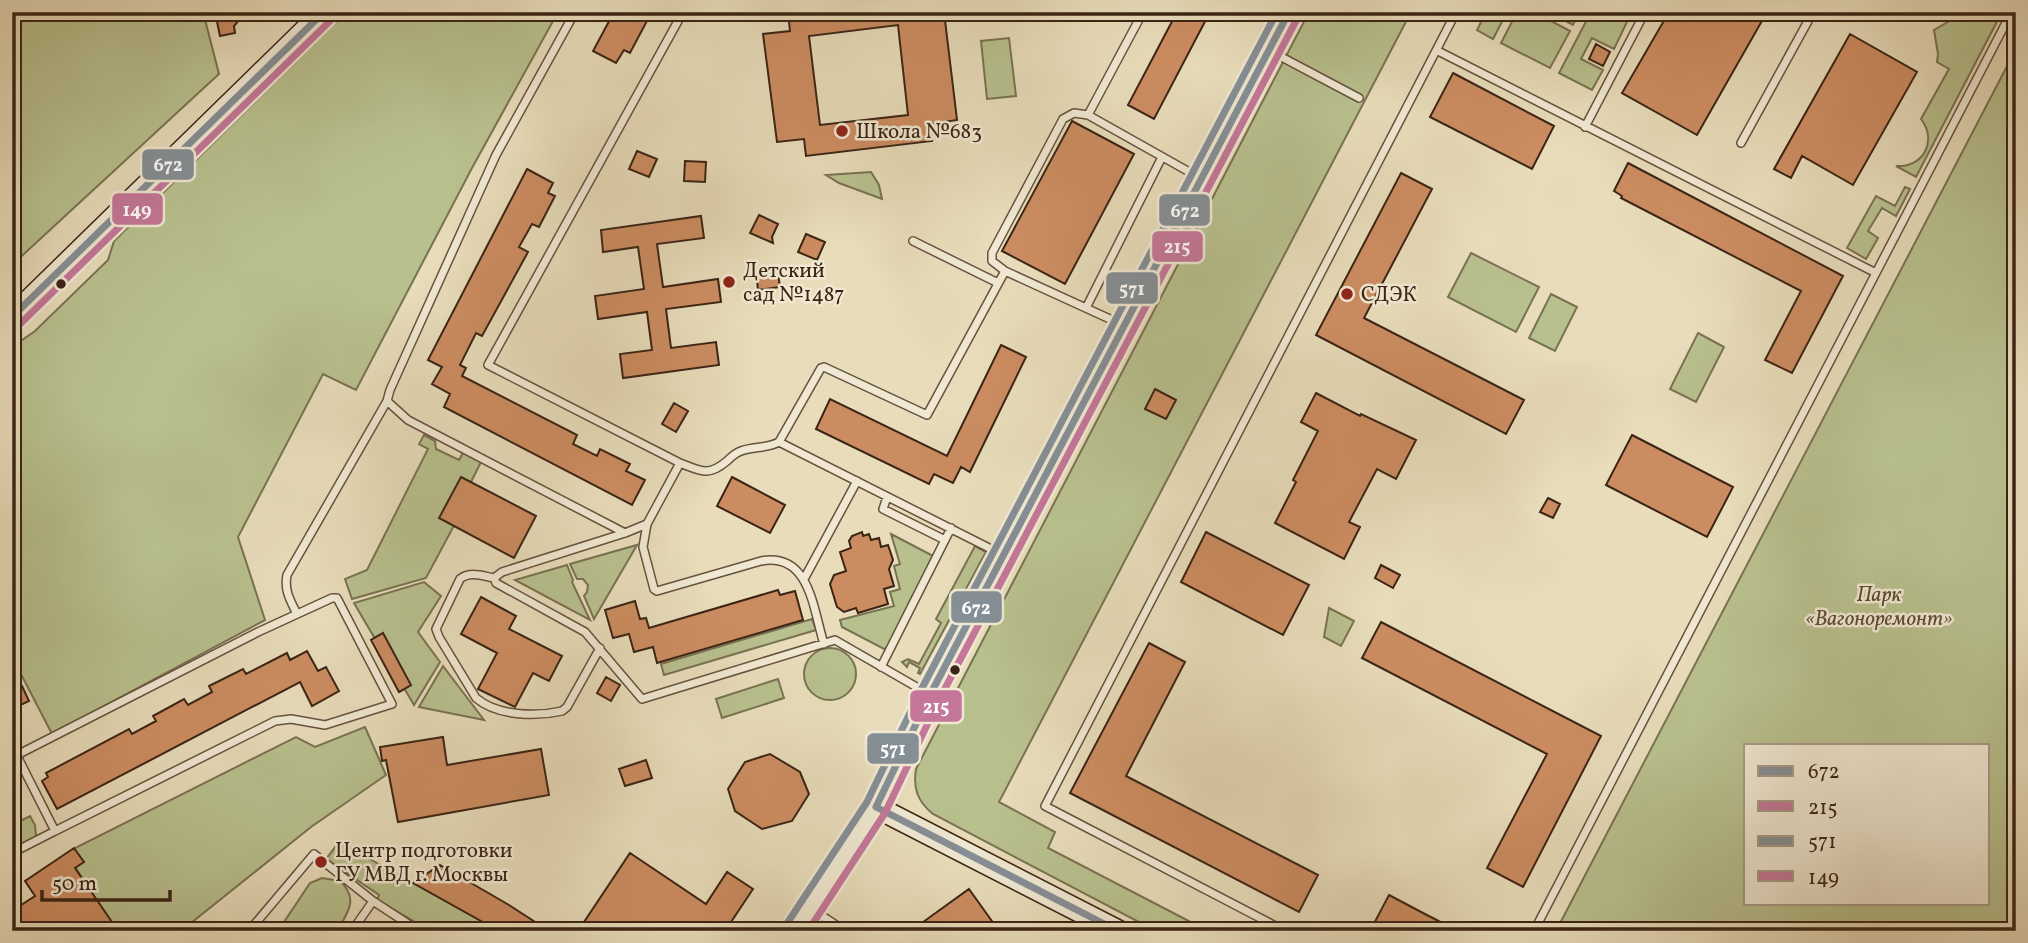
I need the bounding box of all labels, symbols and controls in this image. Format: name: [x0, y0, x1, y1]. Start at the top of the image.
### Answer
place label: Школа №683: [856, 118, 982, 147]
marker: Школа №683: [834, 123, 850, 139]
line badge: 672: [141, 148, 195, 181]
text: 672: [153, 153, 183, 179]
line badge: 149: [111, 192, 164, 226]
line badge: 672: [1158, 193, 1211, 227]
text: 149: [122, 198, 152, 224]
text: 672: [1170, 199, 1200, 225]
line badge: 215: [1151, 230, 1204, 263]
text: 215: [1164, 235, 1190, 261]
place label: Детский сад №1487: [743, 257, 845, 310]
line badge: 571: [1105, 271, 1159, 305]
marker: Детский сад №1487: [721, 274, 737, 290]
unlabelled marker: [54, 277, 68, 291]
text: 571: [1119, 277, 1145, 303]
place label: СДЭК: [1361, 281, 1417, 310]
marker: СДЭК: [1339, 286, 1355, 302]
park label: Парк «Вагоноремонт»: [1806, 581, 1952, 634]
line badge: 672: [950, 590, 1003, 624]
text: 672: [961, 596, 991, 622]
unlabelled marker: [948, 663, 962, 677]
line badge: 215: [909, 689, 963, 723]
text: 215: [923, 695, 949, 721]
line badge: 571: [866, 732, 920, 765]
text: 571: [880, 737, 906, 763]
legend: [1744, 744, 1990, 904]
text: 672: [1808, 758, 1840, 787]
text: 215: [1808, 794, 1838, 823]
text: 571: [1808, 828, 1836, 857]
place label: Центр подготовки ГУ МВД г. Москвы: [335, 837, 513, 890]
marker: Центр подготовки ГУ МВД г. Москвы: [313, 854, 329, 870]
scale bar: [42, 859, 170, 903]
text: 149: [1808, 864, 1839, 893]
text: 50 m: [52, 870, 97, 899]

